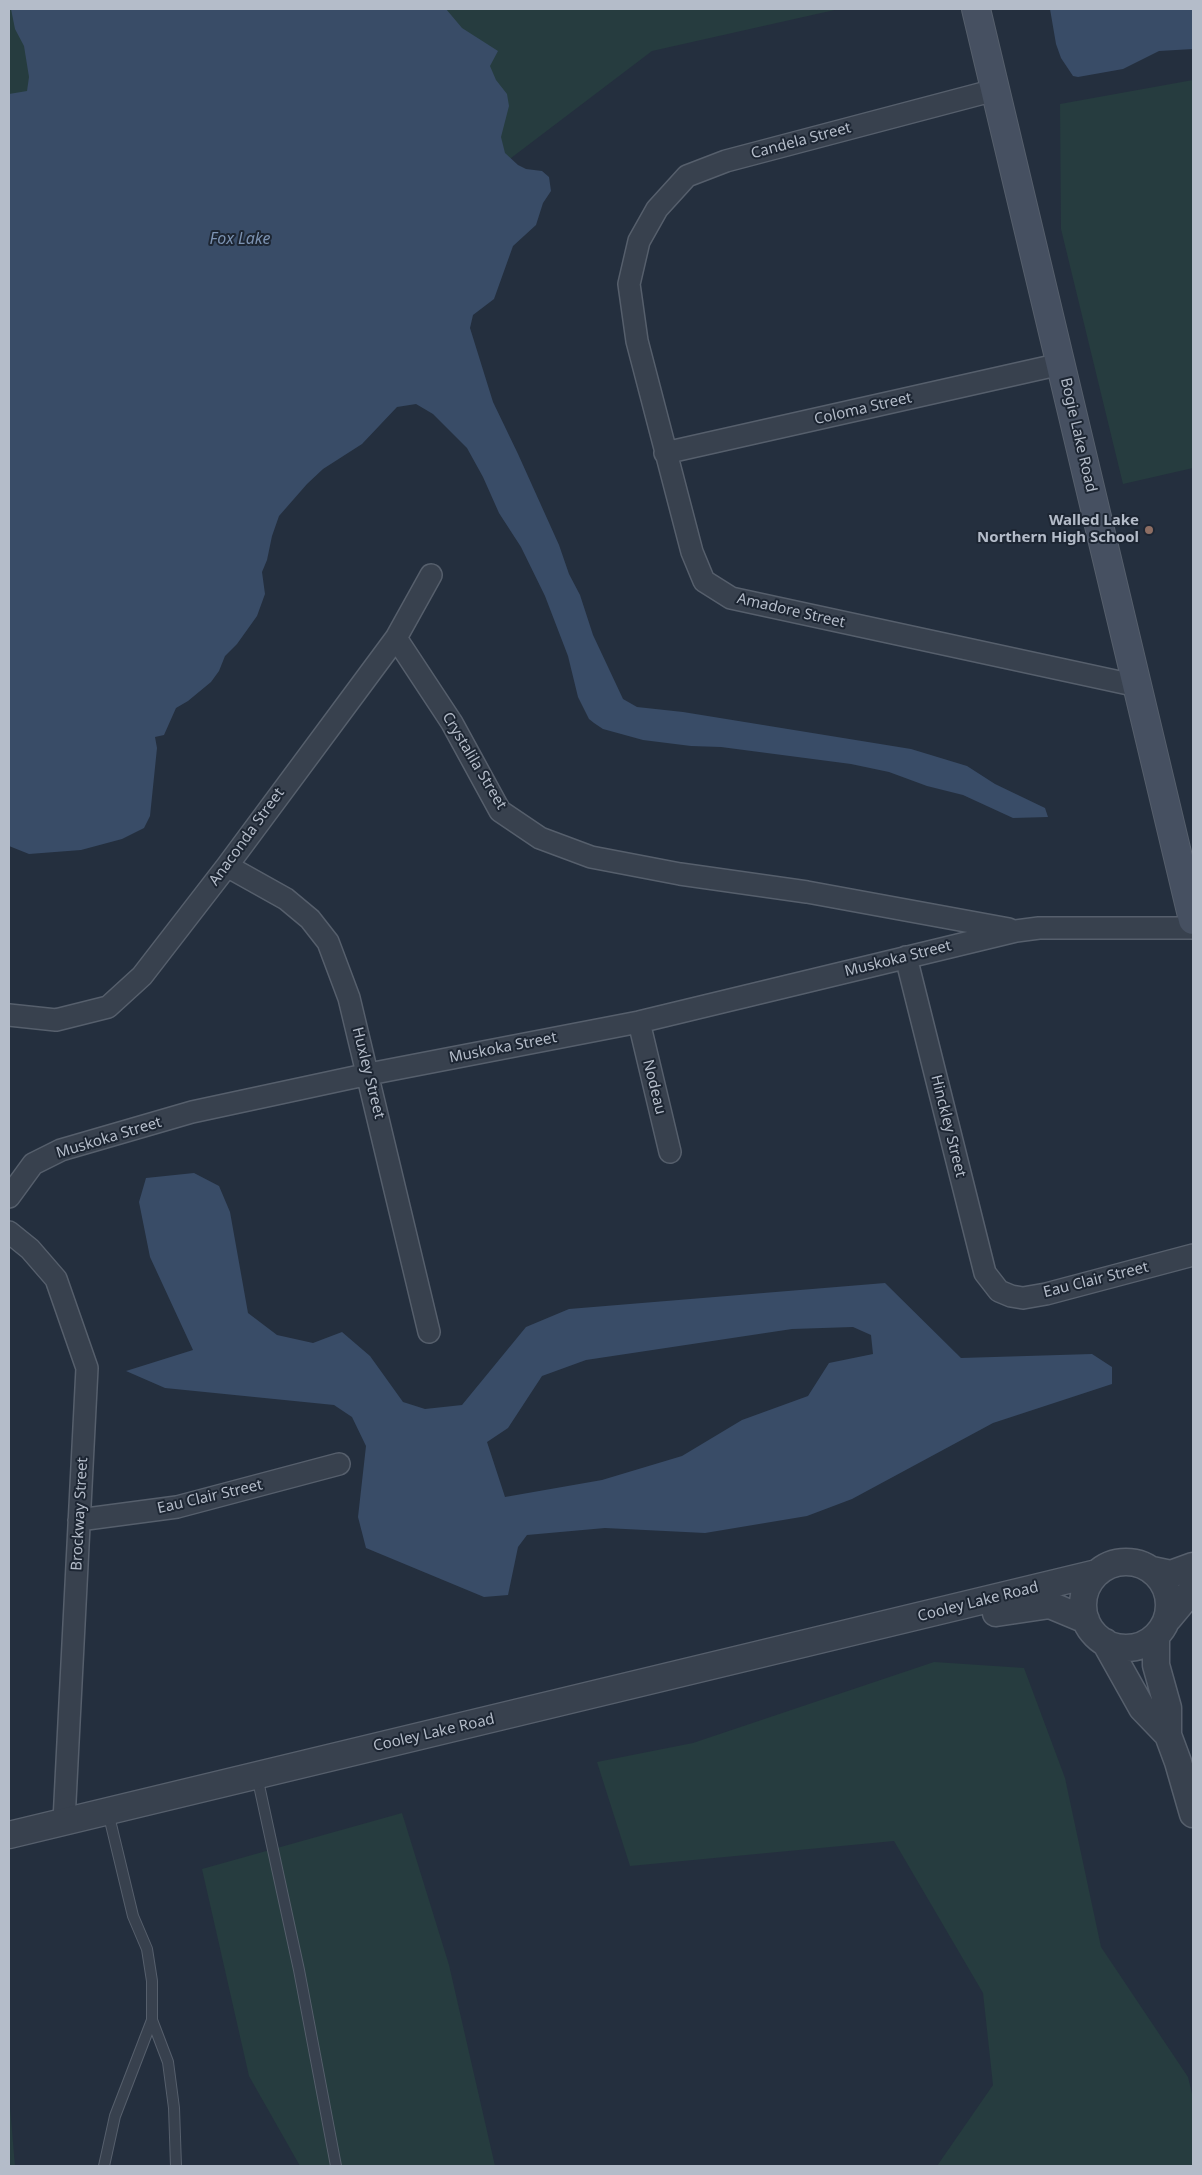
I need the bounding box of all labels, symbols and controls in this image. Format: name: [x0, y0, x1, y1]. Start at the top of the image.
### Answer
street label: Candela Street: [749, 119, 853, 163]
water label: Fox Lake: [210, 229, 270, 249]
street label: Bogie Lake Road: [1056, 376, 1100, 494]
street label: Coloma Street: [812, 389, 914, 429]
place label: Walled Lake Northern High School: [977, 512, 1139, 547]
marker: Walled Lake Northern High School: [1143, 524, 1155, 536]
street label: Amadore Street: [735, 590, 847, 632]
street label: Crystalila Street: [438, 709, 510, 813]
street label: Anaconda Street: [206, 785, 288, 889]
street label: Muskoka Street: [843, 937, 953, 981]
street label: Huxley Street: [348, 1025, 388, 1121]
street label: Muskoka Street: [448, 1029, 558, 1067]
street label: Nodeau: [639, 1058, 669, 1116]
street label: Hinckley Street: [927, 1073, 969, 1179]
street label: Muskoka Street: [54, 1113, 164, 1163]
street label: Eau Clair Street: [1042, 1258, 1150, 1302]
street label: Brockway Street: [68, 1457, 92, 1571]
street label: Eau Clair Street: [156, 1476, 264, 1518]
street label: Cooley Lake Road: [916, 1578, 1040, 1626]
street label: Cooley Lake Road: [372, 1710, 496, 1756]

